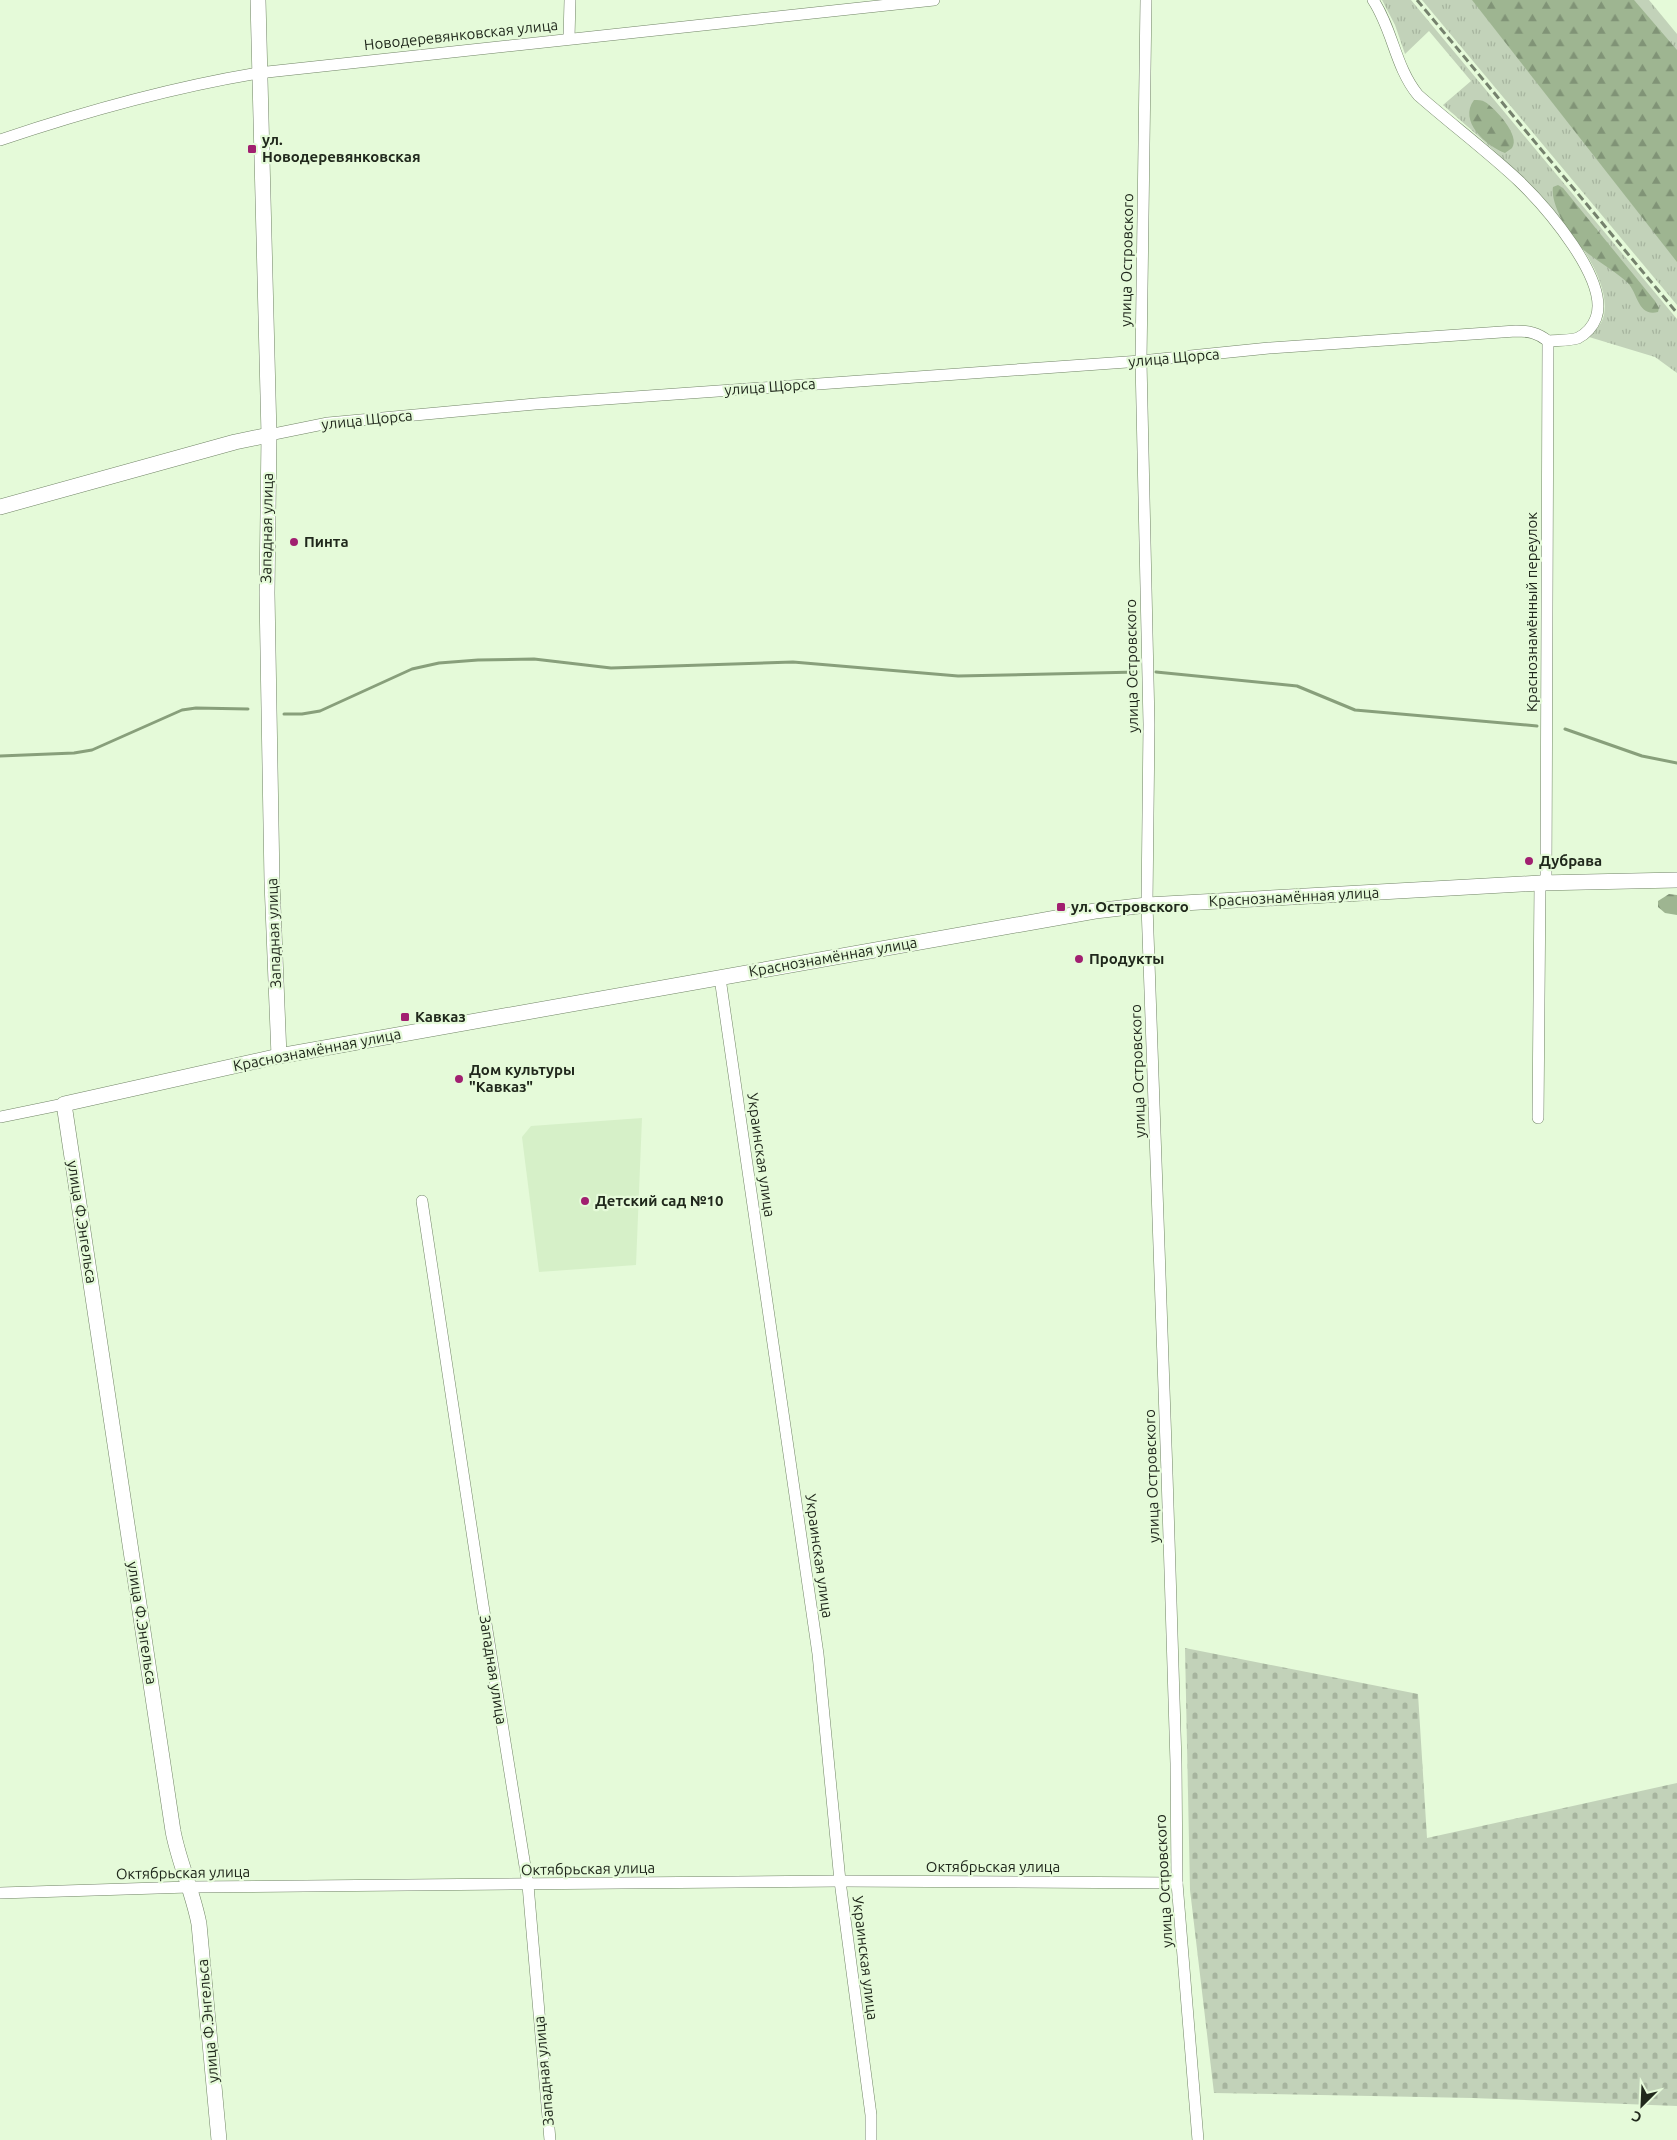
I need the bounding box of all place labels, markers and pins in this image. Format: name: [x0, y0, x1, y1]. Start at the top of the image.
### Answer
place label: ул. Новодеревянковская: [262, 131, 420, 165]
marker: ул. Новодеревянковская: [246, 143, 258, 155]
place label: Пинта: [304, 533, 349, 550]
marker: Пинта: [288, 536, 300, 548]
place label: Дубрава: [1539, 852, 1602, 869]
marker: Дубрава: [1523, 855, 1535, 867]
place label: ул. Островского: [1071, 898, 1189, 915]
marker: ул. Островского: [1055, 901, 1067, 913]
place label: Продукты: [1089, 950, 1164, 967]
marker: Продукты: [1073, 953, 1085, 965]
place label: Кавказ: [415, 1008, 466, 1025]
marker: Кавказ: [399, 1011, 411, 1023]
place label: Дом культуры "Кавказ": [469, 1061, 575, 1095]
marker: Дом культуры "Кавказ": [453, 1073, 465, 1085]
place label: Детский сад №10: [595, 1192, 723, 1209]
marker: Детский сад №10: [579, 1195, 591, 1207]

